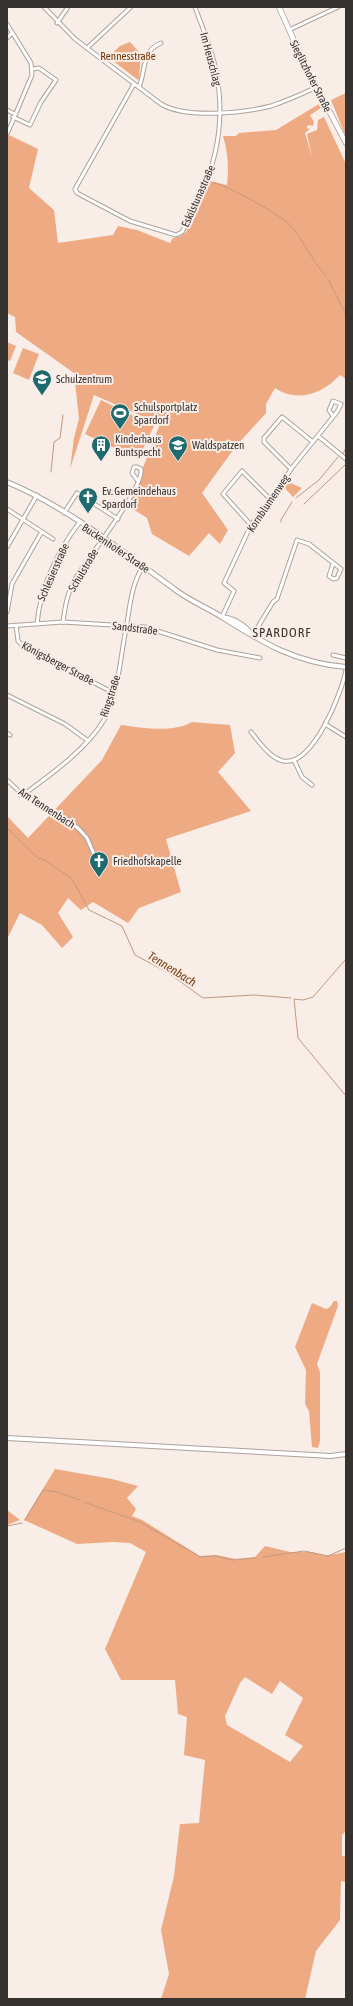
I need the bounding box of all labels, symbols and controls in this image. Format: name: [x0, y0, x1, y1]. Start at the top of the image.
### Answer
street label: Im Heuschlag: [198, 31, 224, 87]
street label: Sieglitzhofer Straße: [288, 38, 334, 114]
park label: Rennesstraße: [100, 50, 156, 62]
street label: Eskilstunastraße: [179, 163, 217, 229]
school or university icon: Schulzentrum: [31, 368, 53, 396]
place label: Schulzentrum: [56, 373, 112, 385]
place label: Schulsportplatz Spardorf: [134, 401, 197, 426]
sports icon: Schulsportplatz Spardorf: [109, 402, 131, 430]
place label: Kinderhaus Buntspecht: [115, 433, 161, 458]
building icon: Kinderhaus Buntspecht: [90, 434, 112, 462]
school or university icon: Waldspatzen: [167, 434, 189, 462]
place label: Waldspatzen: [192, 439, 244, 451]
street label: Kornblumenweg: [244, 472, 292, 534]
place label: Ev. Gemeindehaus Spardorf: [102, 485, 176, 510]
church icon: Ev. Gemeindehaus Spardorf: [77, 486, 99, 514]
street label: Buckenhofer Straße: [80, 521, 152, 575]
street label: Schlesierstraße: [35, 541, 71, 603]
street label: Schulstraße: [66, 547, 100, 593]
street label: Sandstraße: [112, 619, 158, 637]
district label: SPARDORF: [253, 625, 311, 640]
street label: Königsberger Straße: [20, 639, 96, 687]
street label: Ringstraße: [98, 673, 122, 719]
street label: Am Tennenbach: [17, 785, 77, 831]
church icon: Friedhofskapelle: [88, 850, 110, 878]
place label: Friedhofskapelle: [113, 855, 181, 867]
water label: Tennenbach: [145, 949, 199, 989]

